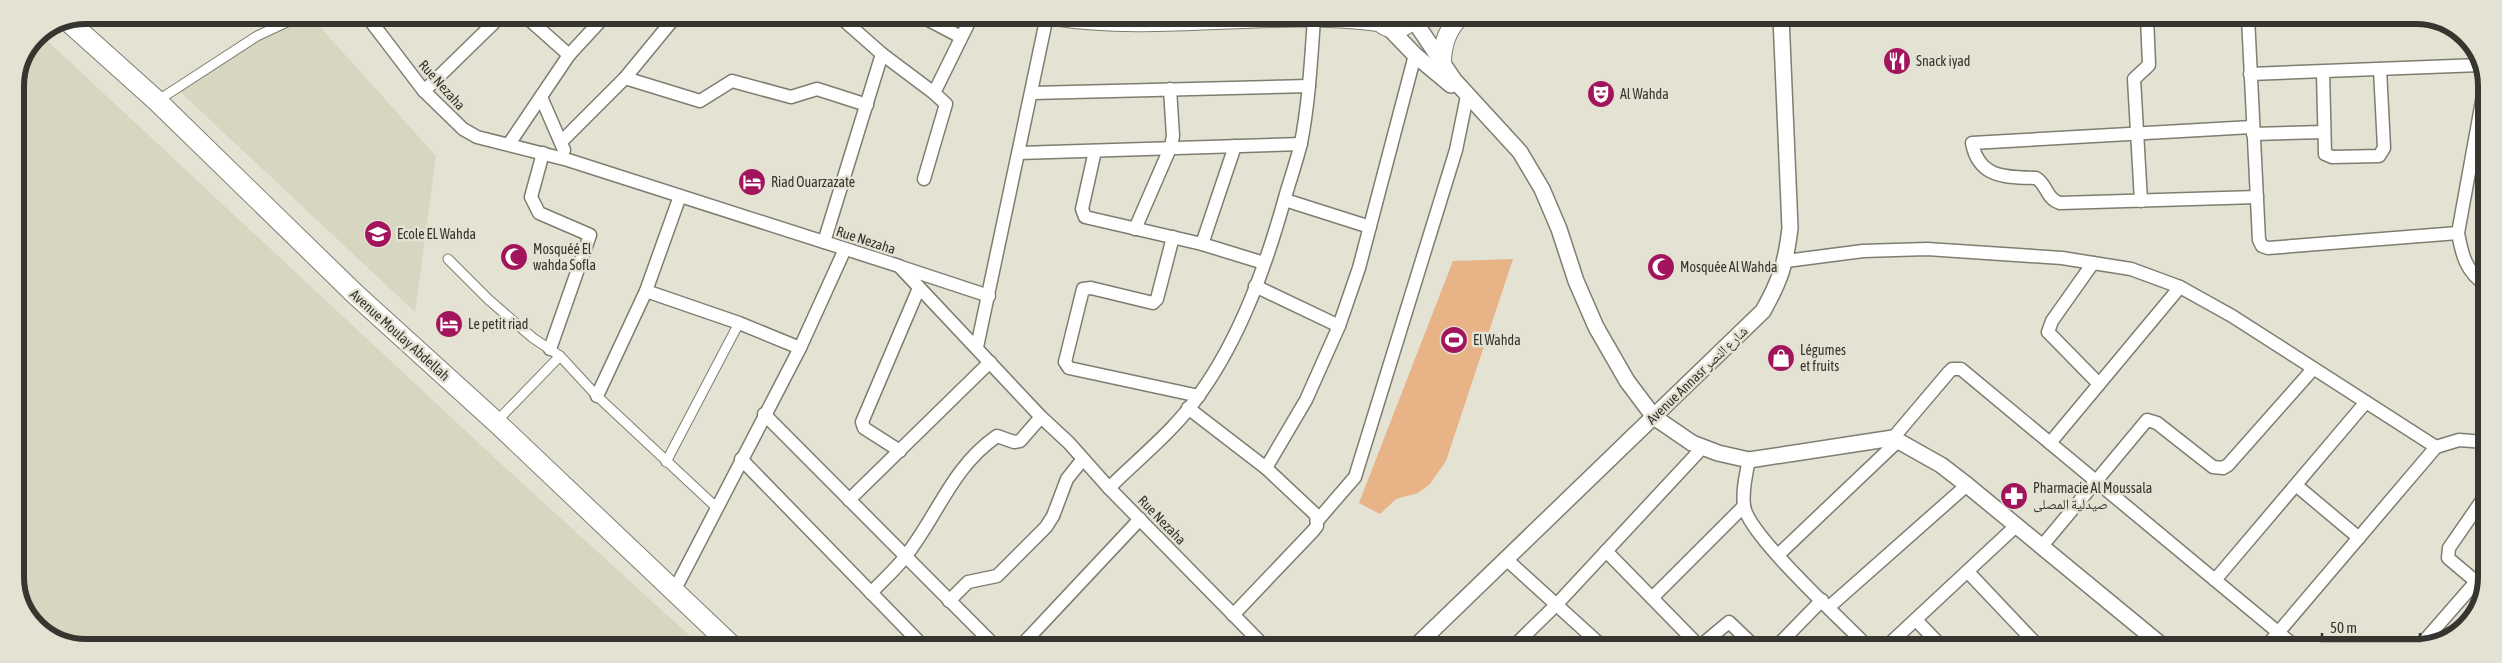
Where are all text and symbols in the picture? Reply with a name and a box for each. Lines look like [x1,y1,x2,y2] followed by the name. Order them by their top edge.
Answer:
[1882,46,1912,76] restaurant icon: Snack iyad
[1916,53,1970,69] place label: Snack iyad
[415,57,469,113] street label: Rue Nezaha
[1586,79,1616,109] theatre icon: Al Wahda
[1620,86,1669,102] place label: Al Wahda
[737,167,767,197] hotel icon: Riad Ouarzazate
[771,174,855,190] place label: Riad Ouarzazate
[363,219,393,249] school or university icon: Ecole EL Wahda
[834,223,898,257] street label: Rue Nezaha
[397,226,476,242] place label: Ecole EL Wahda
[533,241,596,273] place label: Mosquéé El wahda Sofla
[499,242,529,272] mosque icon: Mosquéé El wahda Sofla
[1646,252,1676,282] mosque icon: Mosquée Al Wahda
[1680,259,1778,275] place label: Mosquée Al Wahda
[347,286,453,384] street label: Avenue Moulay Abdellah
[434,309,464,339] hotel icon: Le petit riad
[468,316,528,332] place label: Le petit riad
[1643,323,1752,429] street label: Avenue Annasr شارع النصر
[1439,325,1469,355] sports icon: El Wahda
[1473,332,1521,348] place label: El Wahda
[1800,342,1846,374] place label: Légumes et fruits
[1766,343,1796,373] shop icon: Légumes et fruits
[2033,480,2152,513] place label: Pharmacie Al Moussala صيدلية المصلى
[1999,481,2029,511] pharmacy icon: Pharmacie Al Moussala صيدلية المصلى
[1135,492,1189,548] street label: Rue Nezaha
[2322,610,2420,642] scale bar
[2330,619,2357,636] text: 50 m

